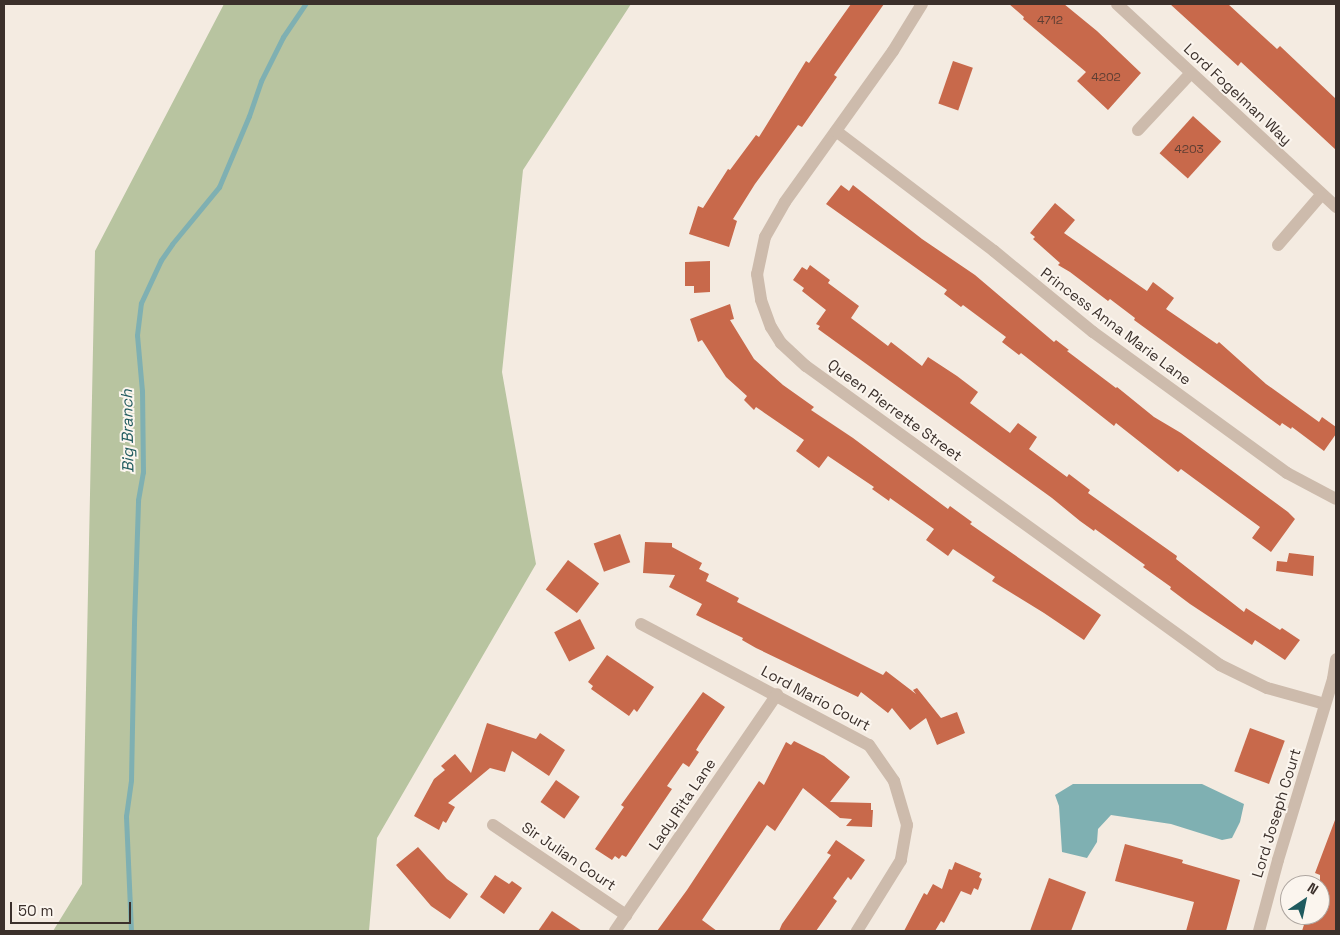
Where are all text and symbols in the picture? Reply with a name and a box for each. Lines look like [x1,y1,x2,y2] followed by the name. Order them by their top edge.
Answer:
[1037,14,1063,28] house number: 4712
[1180,39,1296,149] street label: Lord Fogelman Way
[1091,71,1121,85] house number: 4202
[1174,143,1204,157] house number: 4203
[1037,263,1195,389] street label: Princess Anna Marie Lane
[824,355,966,465] street label: Queen Pierrette Street
[118,389,138,473] water label: Big Branch
[758,662,874,734] street label: Lord Mario Court
[1248,746,1304,880] street label: Lord Joseph Court
[645,755,719,853] street label: Lady Rita Lane
[518,818,620,894] street label: Sir Julian Court
[1280,875,1330,925] north arrow
[1304,878,1322,898] text: N
[12,892,134,924] scale bar
[18,901,53,920] text: 50 m

